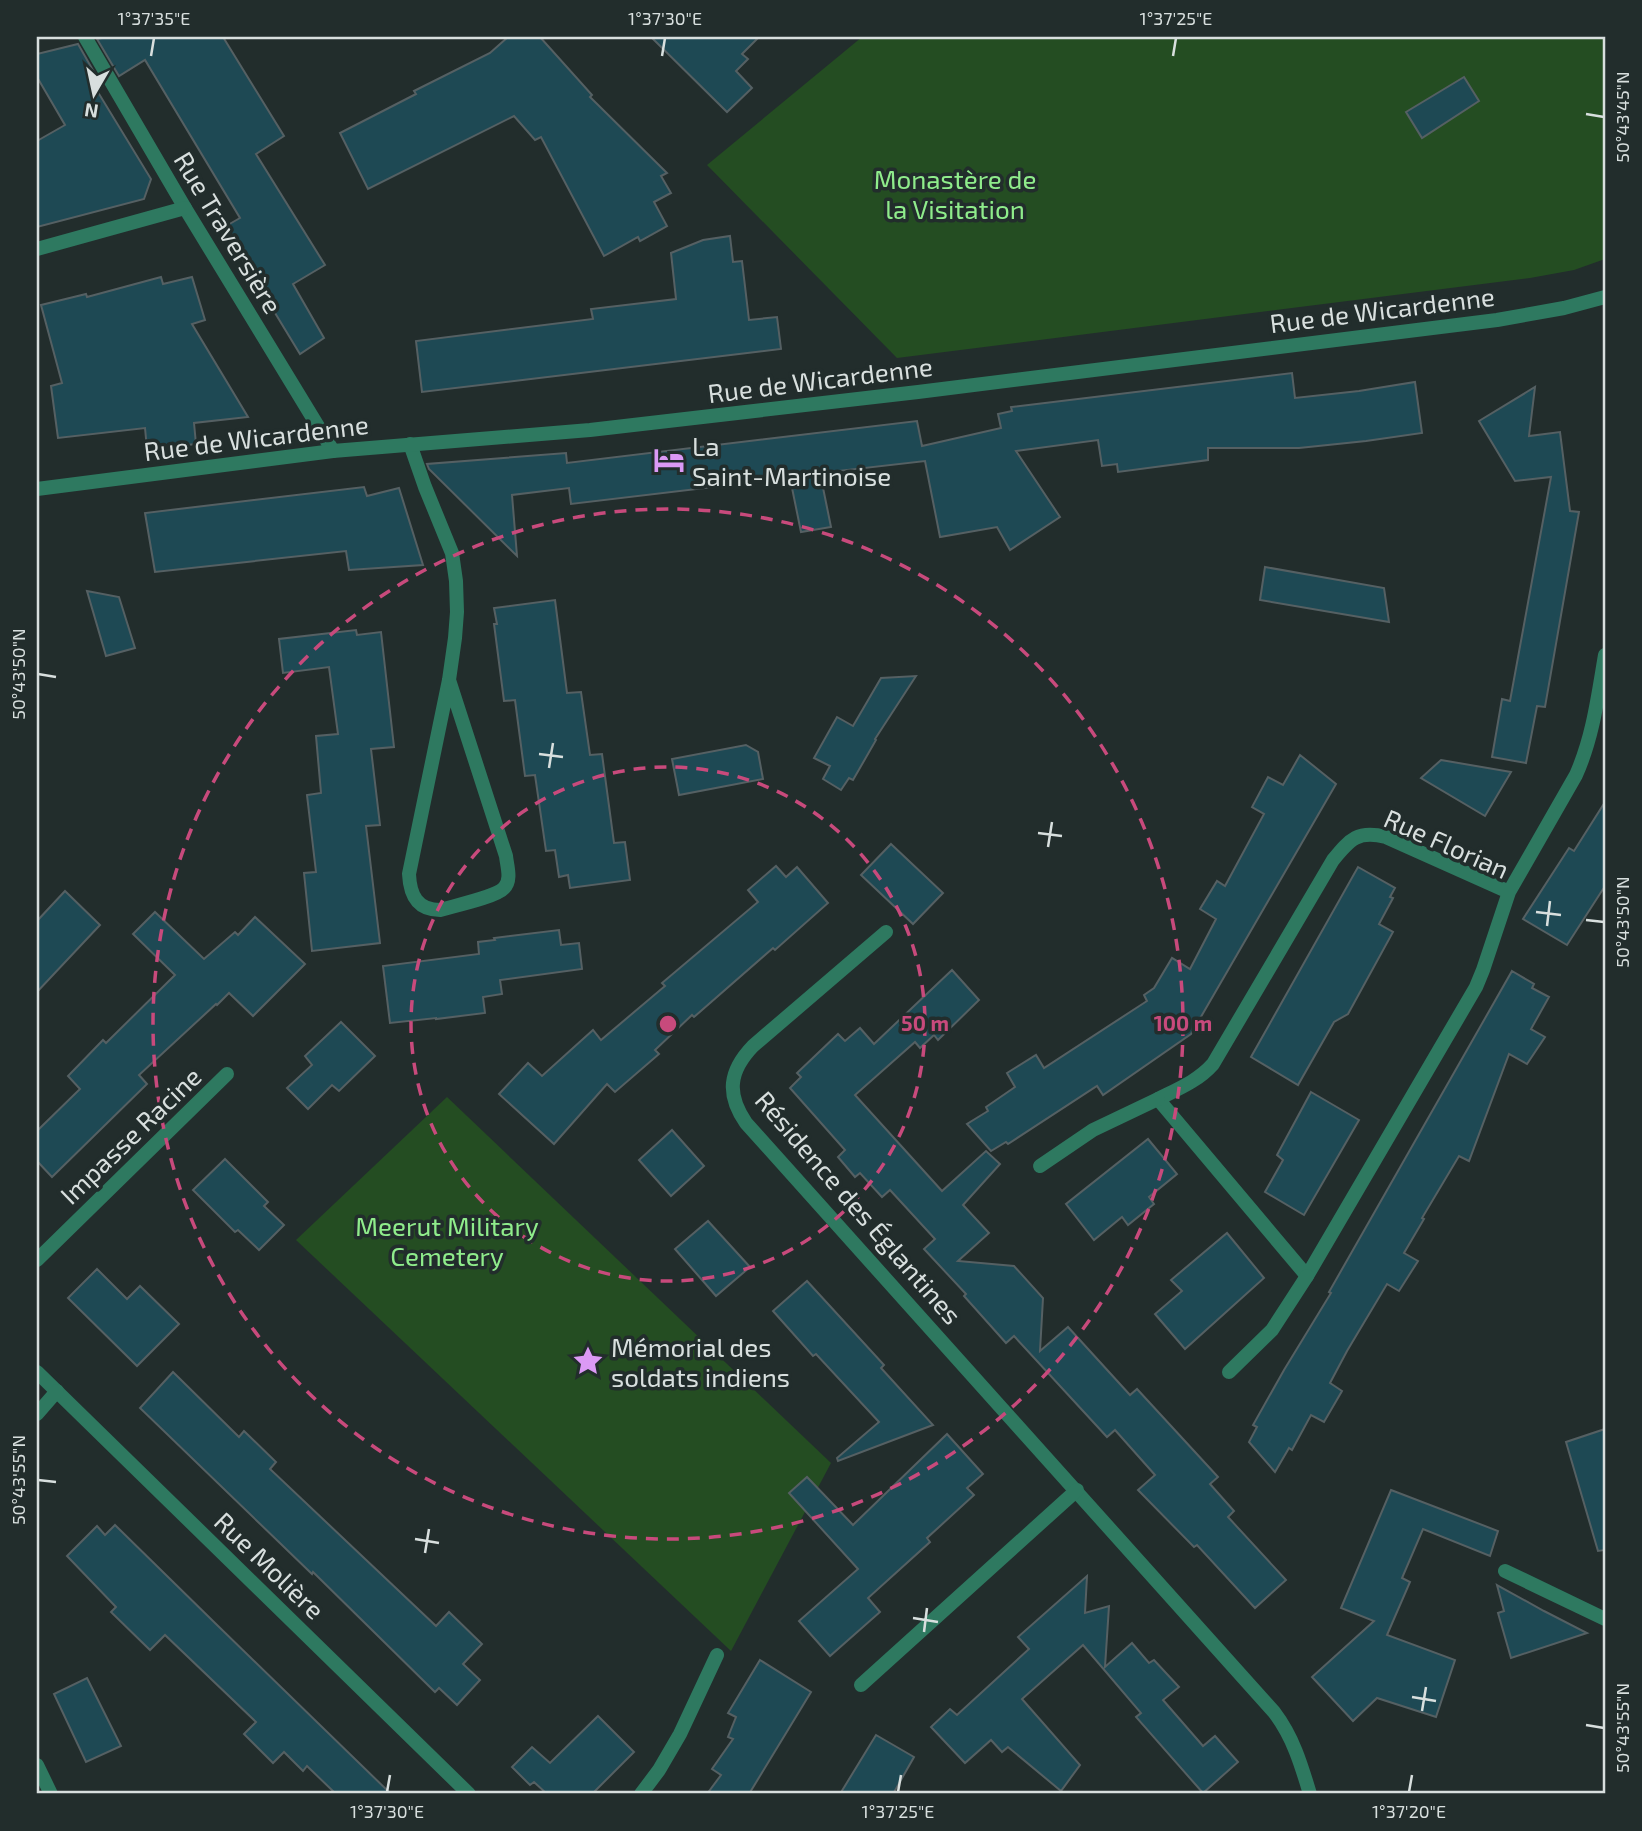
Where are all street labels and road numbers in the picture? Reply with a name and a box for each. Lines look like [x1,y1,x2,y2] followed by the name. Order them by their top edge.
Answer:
[169,146,289,318] street label: Rue Traversière
[1268,280,1496,338] street label: Rue de Wicardenne
[706,350,934,408] street label: Rue de Wicardenne
[142,408,370,466] street label: Rue de Wicardenne
[1380,802,1514,884] street label: Rue Florian
[53,1060,207,1210] street label: Impasse Racine
[749,1084,969,1330] street label: Résidence des Églantines
[209,1505,331,1625] street label: Rue Molière

